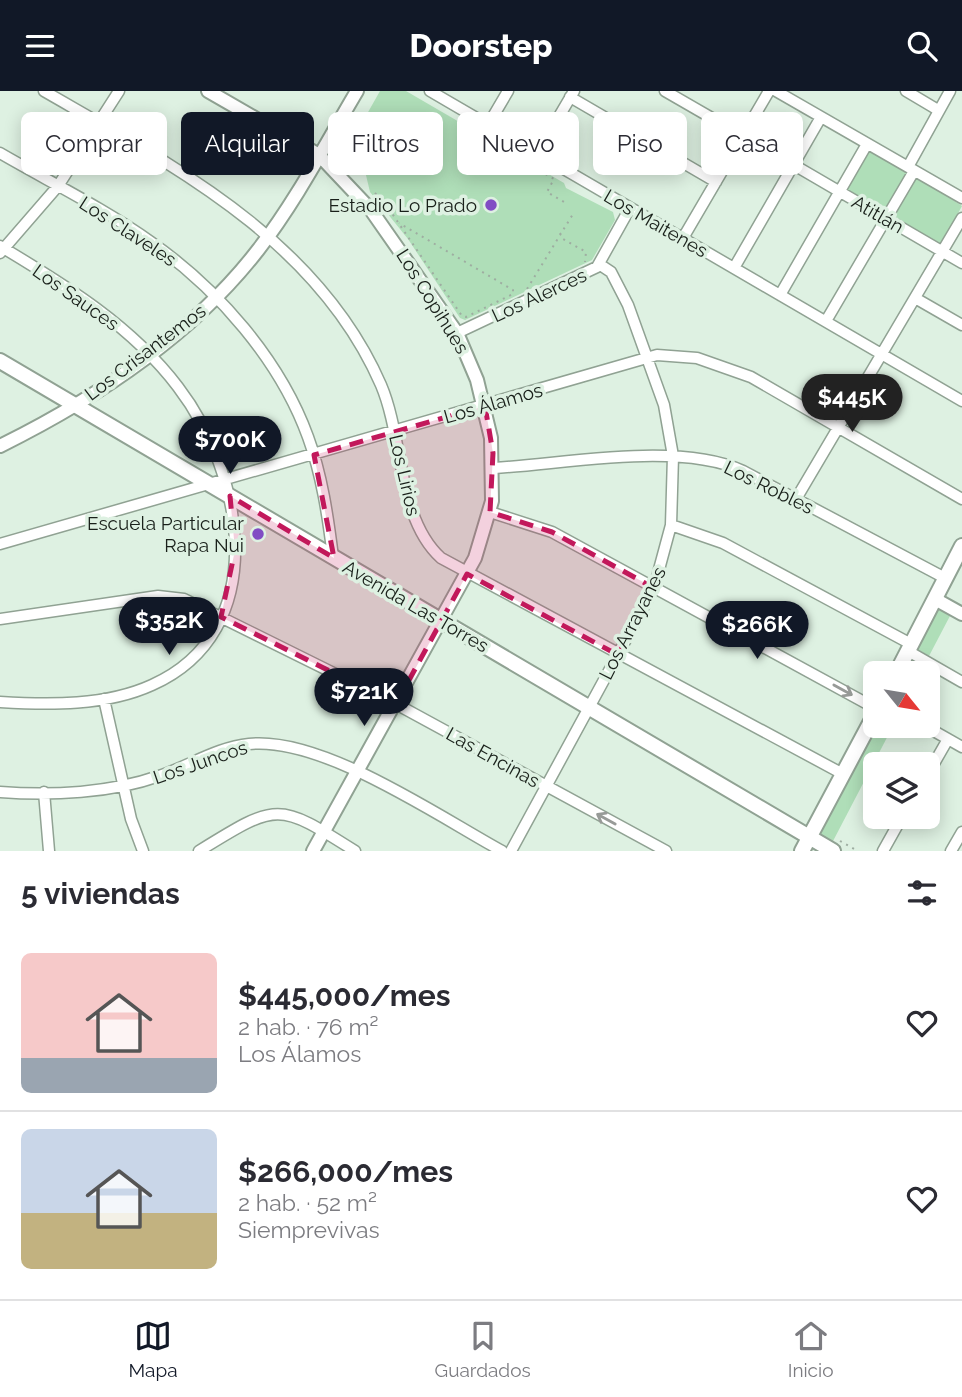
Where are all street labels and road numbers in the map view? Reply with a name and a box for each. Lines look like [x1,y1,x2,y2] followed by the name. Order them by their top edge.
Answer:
[600,184,712,262] street label: Los Maitenes
[848,190,908,238] street label: Atitlán
[76,192,180,270] street label: Los Claveles
[392,245,474,357] street label: Los Copihues
[29,259,123,335] street label: Los Sauces
[488,264,590,326] street label: Los Alerces
[80,299,210,405] street label: Los Crisantemos
[441,378,545,428] street label: Los Álamos
[385,432,425,518] street label: Los Lirios
[721,456,817,518] street label: Los Robles
[339,555,493,657] street label: Avenida Las Torres
[594,563,670,683] street label: Los Arrayanes
[443,722,543,792] street label: Las Encinas
[150,736,250,788] street label: Los Juncos

